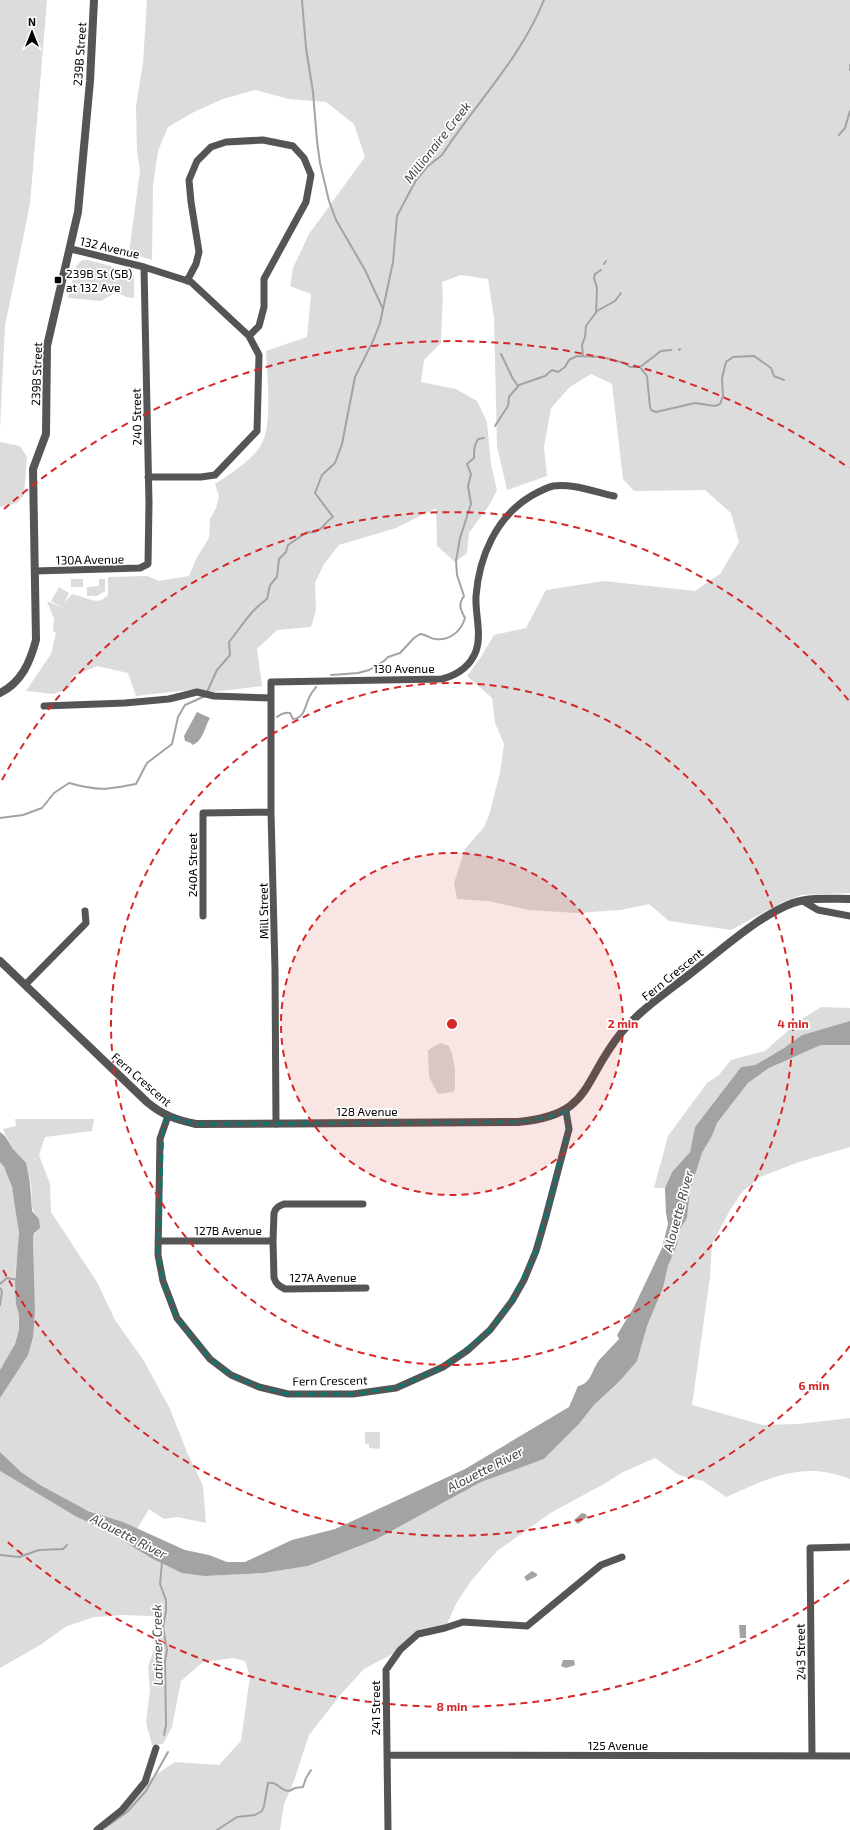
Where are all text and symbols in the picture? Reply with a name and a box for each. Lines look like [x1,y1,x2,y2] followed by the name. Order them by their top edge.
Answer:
[12,12,52,52] north arrow
[28,15,36,28] text: N
[70,21,88,86] street label: 239B Street
[400,98,474,186] water label: Millionaire Creek
[79,233,141,261] street label: 132 Avenue
[66,266,132,294] place label: 239B St (SB) at 132 Ave
[53,275,63,285] marker: 239B St (SB) at 132 Ave
[28,341,44,406] street label: 239B Street
[128,388,143,446] street label: 240 Street
[56,551,124,567] street label: 130A Avenue
[373,661,435,675] street label: 130 Avenue
[185,832,199,897] street label: 240A Street
[256,882,270,939] street label: Mill Street
[638,945,706,1003] street label: Fern Crescent
[608,1016,638,1030] text: 2 min
[777,1016,809,1030] text: 4 min
[445,1017,459,1031] centre of rings
[109,1049,175,1109] street label: Fern Crescent
[336,1104,398,1118] street label: 128 Avenue
[659,1168,697,1254] water label: Alouette River
[194,1223,262,1237] street label: 127B Avenue
[289,1270,357,1284] street label: 127A Avenue
[292,1372,368,1388] street label: Fern Crescent
[799,1378,829,1392] text: 6 min
[443,1443,527,1496] water label: Alouette River
[87,1509,171,1562] water label: Alouette River
[148,1604,166,1686] water label: Latimer Creek
[792,1623,807,1681] street label: 243 Street
[368,1680,382,1735] street label: 241 Street
[436,1699,468,1713] text: 8 min
[588,1738,648,1752] street label: 125 Avenue

